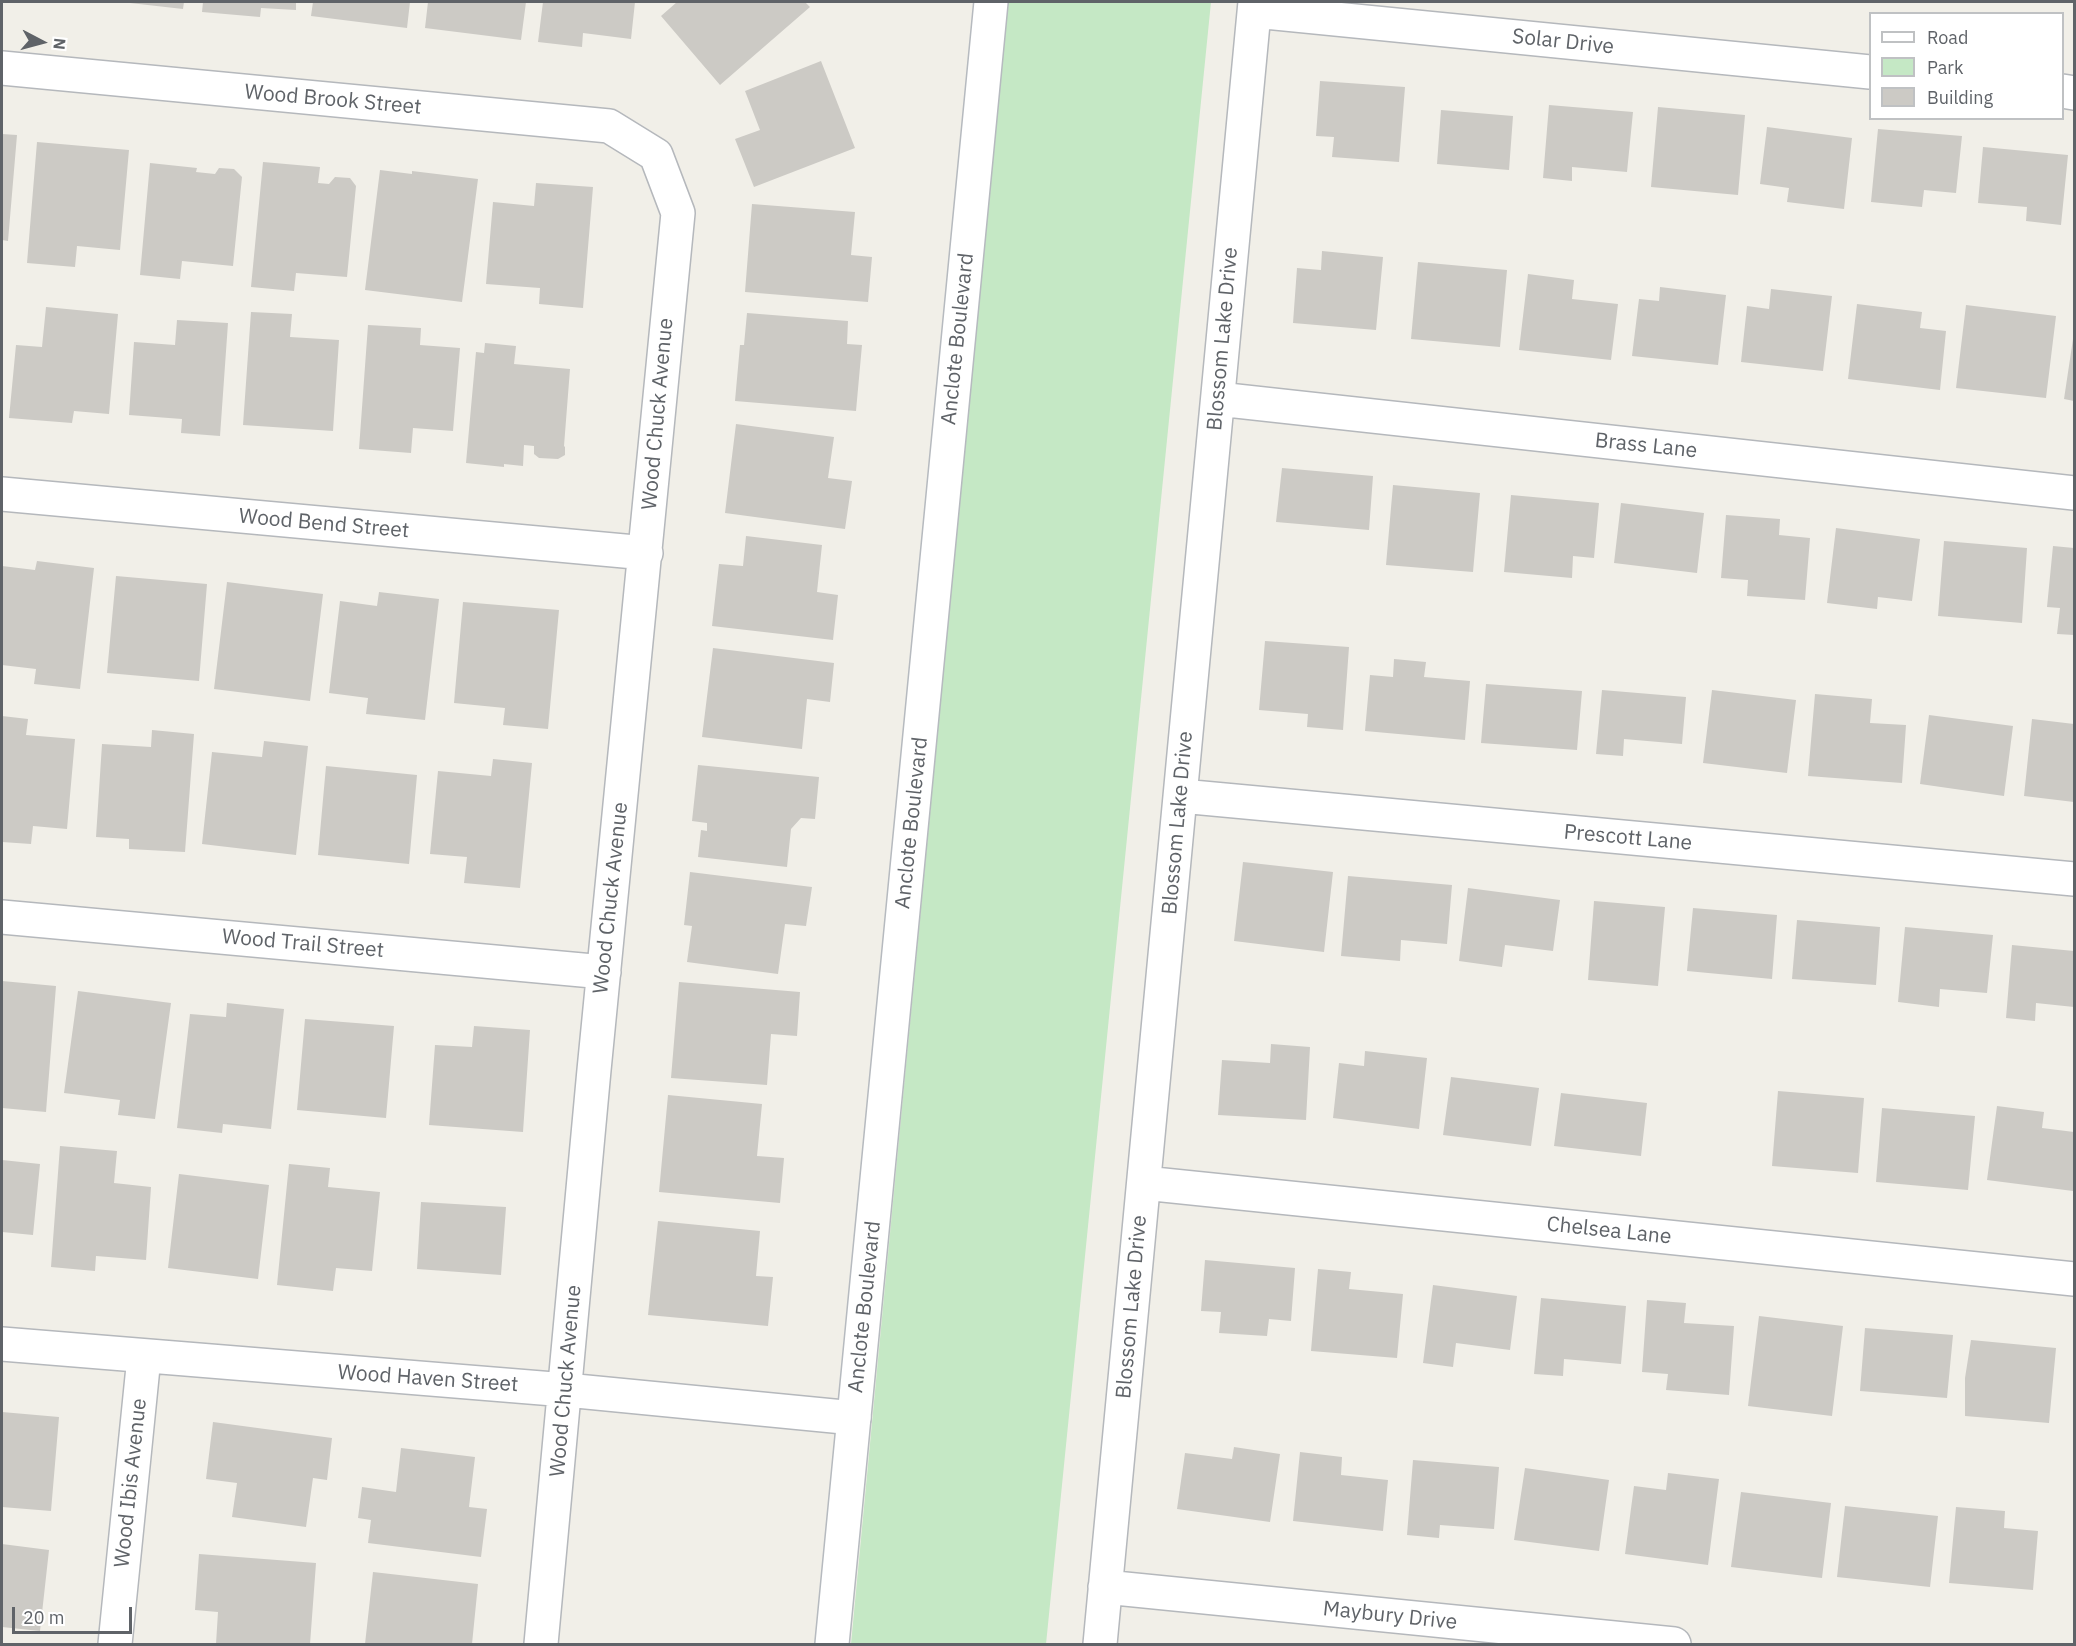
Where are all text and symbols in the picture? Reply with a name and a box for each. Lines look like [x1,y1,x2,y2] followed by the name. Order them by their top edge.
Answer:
[12,12,72,72] north arrow
[1869,12,2064,120] legend
[1511,24,1615,60] street label: Solar Drive
[1927,26,1968,49] text: Road
[49,37,70,51] text: N
[1927,56,1963,79] text: Park
[243,80,423,120] street label: Wood Brook Street
[1927,86,1993,109] text: Building
[1202,246,1244,432] street label: Blossom Lake Drive
[936,252,980,426] street label: Anclote Boulevard
[637,317,679,511] street label: Wood Chuck Avenue
[1593,428,1699,464] street label: Brass Lane
[238,504,410,544] street label: Wood Bend Street
[1157,730,1199,916] street label: Blossom Lake Drive
[890,736,934,910] street label: Anclote Boulevard
[588,801,634,995] street label: Wood Chuck Avenue
[1563,820,1693,856] street label: Prescott Lane
[221,924,385,964] street label: Wood Trail Street
[1545,1212,1673,1250] street label: Chelsea Lane
[1111,1214,1153,1400] street label: Blossom Lake Drive
[843,1220,887,1394] street label: Anclote Boulevard
[545,1284,587,1478] street label: Wood Chuck Avenue
[337,1360,519,1398] street label: Wood Haven Street
[110,1397,152,1569] street label: Wood Ibis Avenue
[15,1595,135,1633] scale bar
[1322,1596,1458,1636] street label: Maybury Drive
[23,1606,65,1629] text: 20 m

